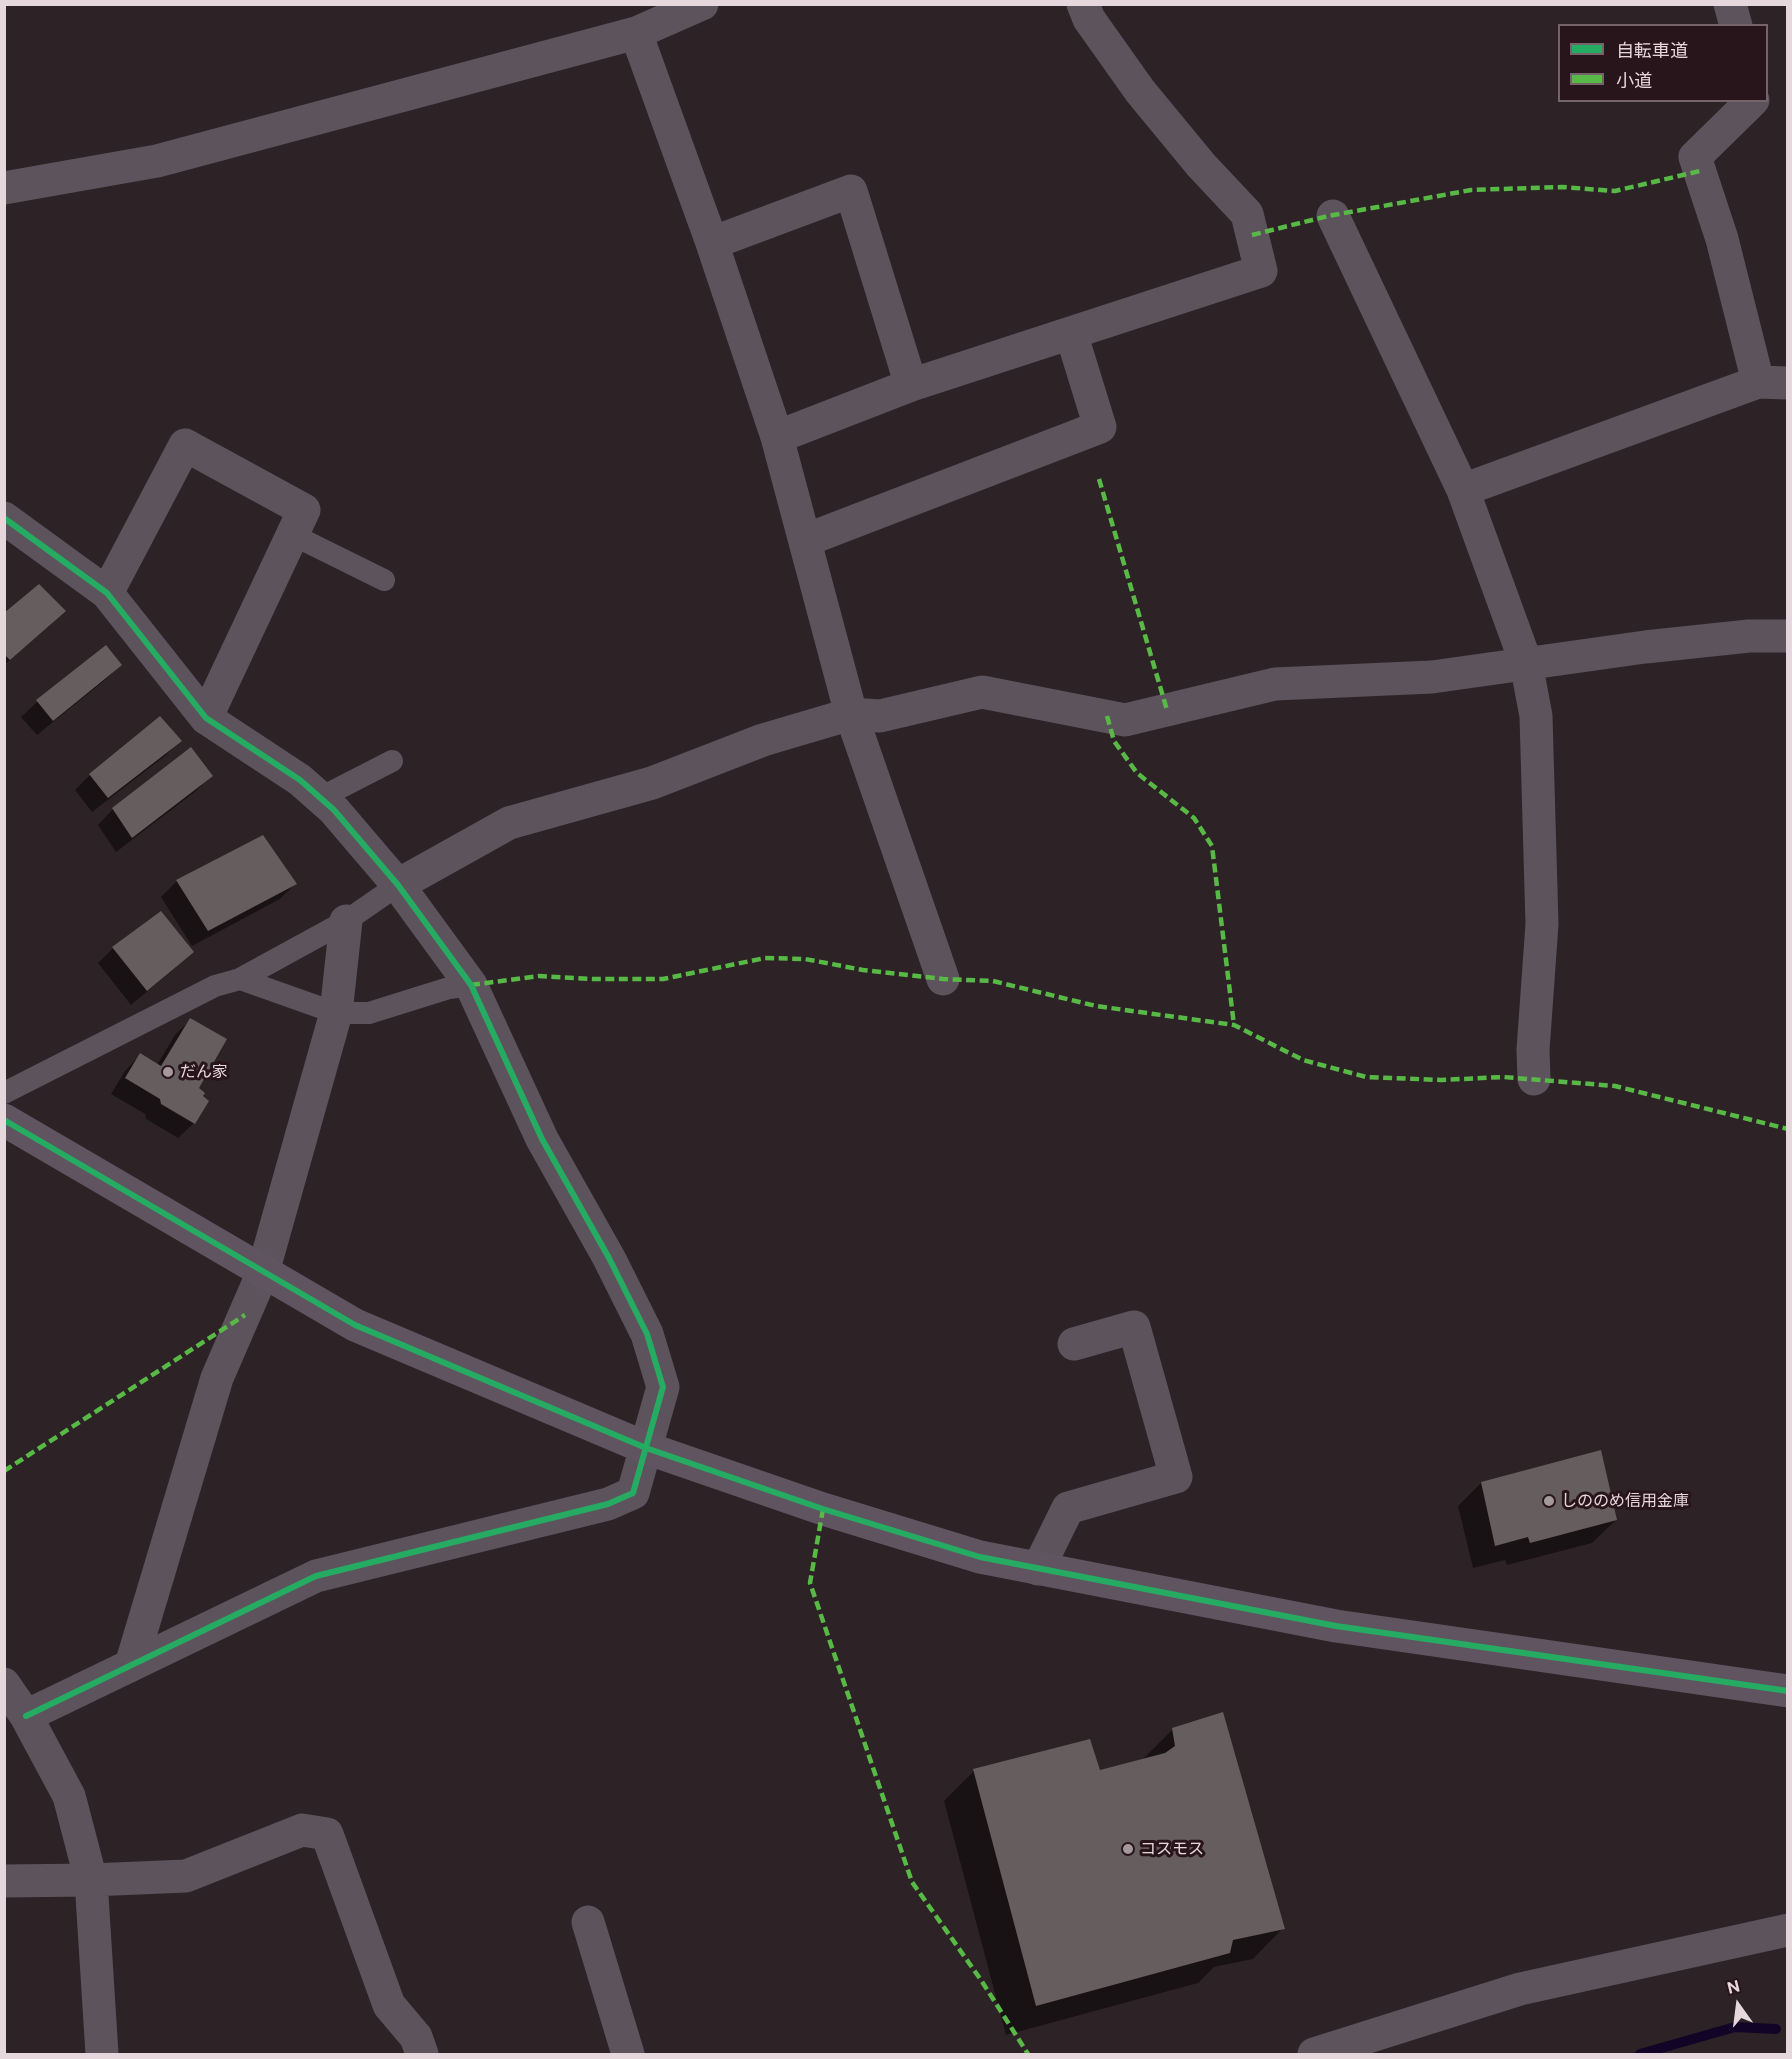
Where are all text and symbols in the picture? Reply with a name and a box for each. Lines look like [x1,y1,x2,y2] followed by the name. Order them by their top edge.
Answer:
[1558,24,1768,102] legend
[1616,40,1688,61] text: 自転車道
[1616,70,1652,91] text: 小道
[180,1062,228,1082] place label: だん家
[161,1065,175,1079] marker: だん家
[1561,1491,1689,1511] place label: しののめ信用金庫
[1542,1494,1556,1508] marker: しののめ信用金庫
[1140,1839,1204,1859] place label: コスモス
[1121,1842,1135,1856] marker: コスモス
[1708,1975,1768,2035] north arrow
[1725,1976,1742,1998] text: N

